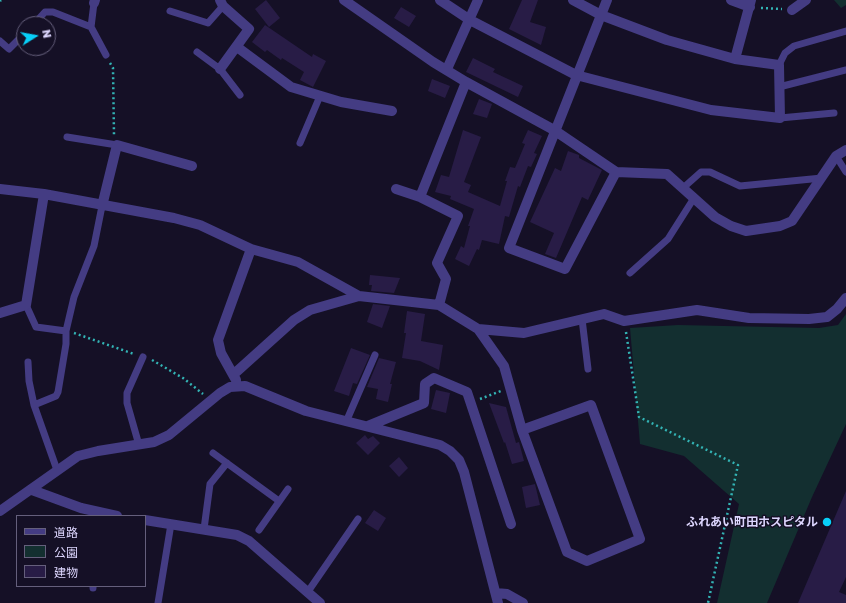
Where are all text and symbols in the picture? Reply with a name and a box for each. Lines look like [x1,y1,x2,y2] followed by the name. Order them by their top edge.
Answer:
[16,16,56,56] north arrow
[40,28,54,39] text: N
[16,515,146,587] legend
[686,515,818,529] place label: ふれあい町田ホスピタル
[821,516,833,528] marker: ふれあい町田ホスピタル
[54,525,78,540] text: 道路
[54,545,78,560] text: 公園
[54,565,78,580] text: 建物

